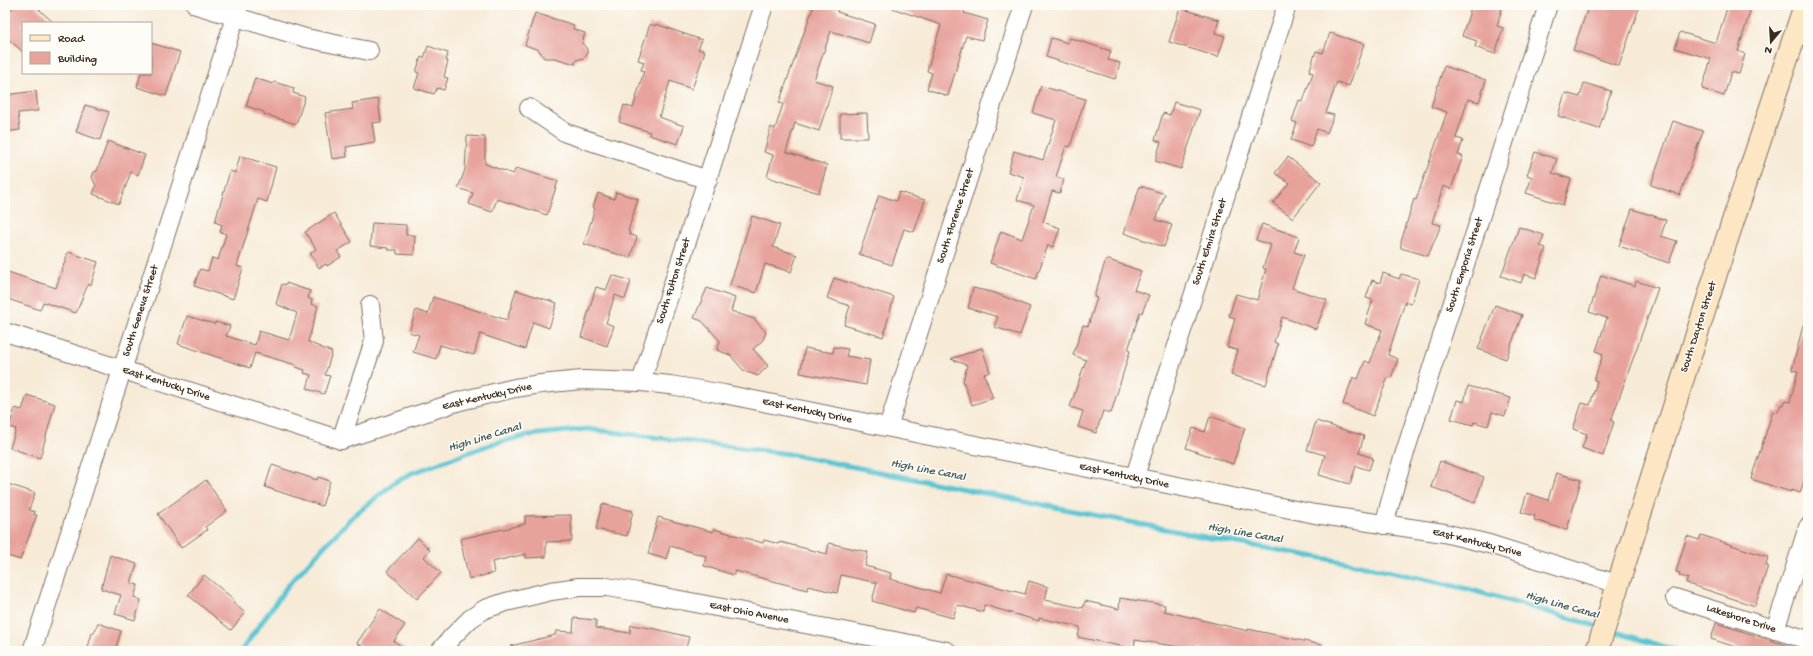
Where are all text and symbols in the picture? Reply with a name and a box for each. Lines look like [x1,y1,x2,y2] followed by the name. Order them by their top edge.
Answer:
[22,22,152,74] legend
[1751,22,1791,62] north arrow
[58,33,85,47] text: Road
[1763,43,1774,56] text: N
[57,53,97,67] text: Building
[935,166,977,265] street label: South Florence Street
[1190,196,1230,287] street label: South Elmira Street
[1444,215,1486,314] street label: South Emporia Street
[654,235,694,325] street label: South Fulton Street
[121,262,162,358] street label: South Geneva Street
[1679,279,1720,374] street label: South Dayton Street
[121,364,212,404] street label: East Kentucky Drive
[441,381,533,413] street label: East Kentucky Drive
[761,396,853,426] street label: East Kentucky Drive
[447,420,524,456] water label: High Line Canal
[890,457,968,485] water label: High Line Canal
[1078,461,1170,491] street label: East Kentucky Drive
[1207,521,1285,548] water label: High Line Canal
[1431,526,1523,560] street label: East Kentucky Drive
[1524,589,1602,624] water label: High Line Canal
[708,599,790,627] street label: East Ohio Avenue
[1705,602,1778,636] street label: Lakeshore Drive

